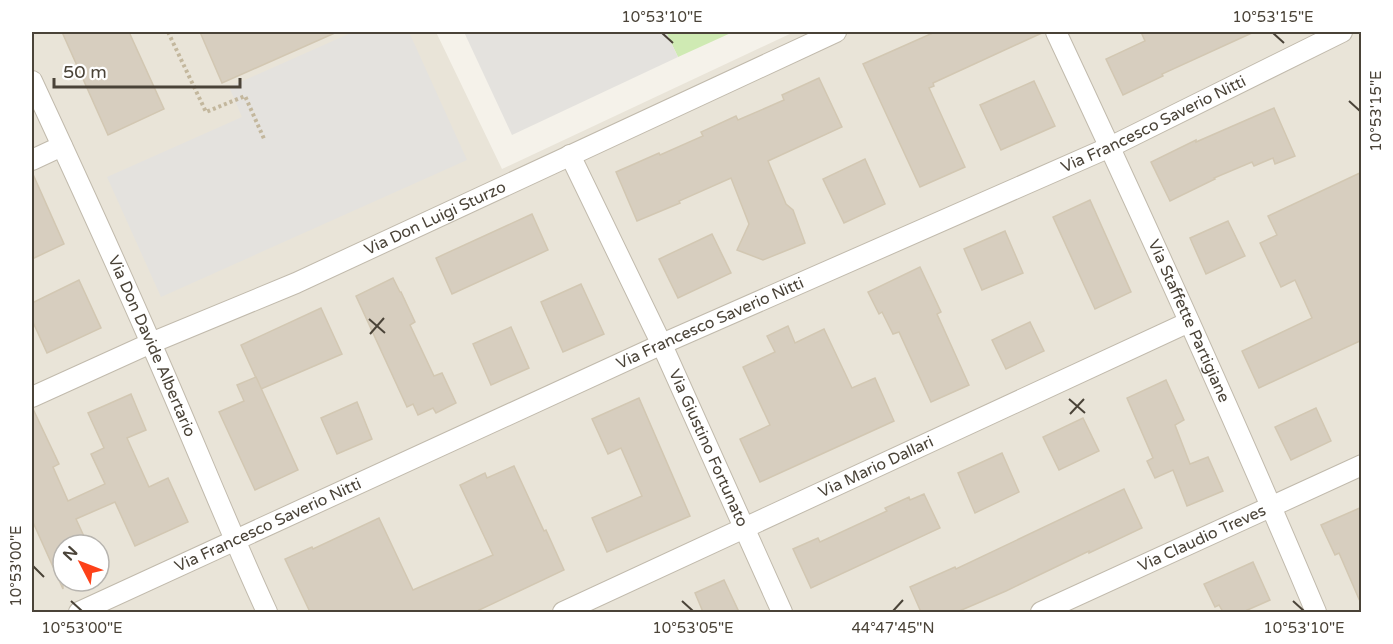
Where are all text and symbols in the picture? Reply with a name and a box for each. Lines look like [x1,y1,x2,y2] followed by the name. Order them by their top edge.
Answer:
[621,8,703,26] text: 10°53'10"E
[1232,8,1314,26] text: 10°53'15"E
[54,51,240,89] scale bar
[63,61,107,83] text: 50 m
[1367,70,1385,152] text: 10°53'15"E
[1058,71,1249,177] street label: Via Francesco Saverio Nitti
[361,177,509,260] street label: Via Don Luigi Sturzo
[1143,236,1234,405] street label: Via Staffette Partigiane
[103,252,200,440] street label: Via Don Davide Albertario
[613,273,807,374] street label: Via Francesco Saverio Nitti
[664,366,752,530] street label: Via Giustino Fortunato
[815,432,937,502] street label: Via Mario Dallari
[172,474,364,577] street label: Via Francesco Saverio Nitti
[1135,500,1269,576] street label: Via Claudio Treves
[7,525,25,607] text: 10°53'00"E
[51,533,111,593] north arrow
[59,542,82,565] text: N
[41,619,123,637] text: 10°53'00"E
[652,619,734,637] text: 10°53'05"E
[851,619,935,637] text: 44°47'45"N
[1263,619,1345,637] text: 10°53'10"E

